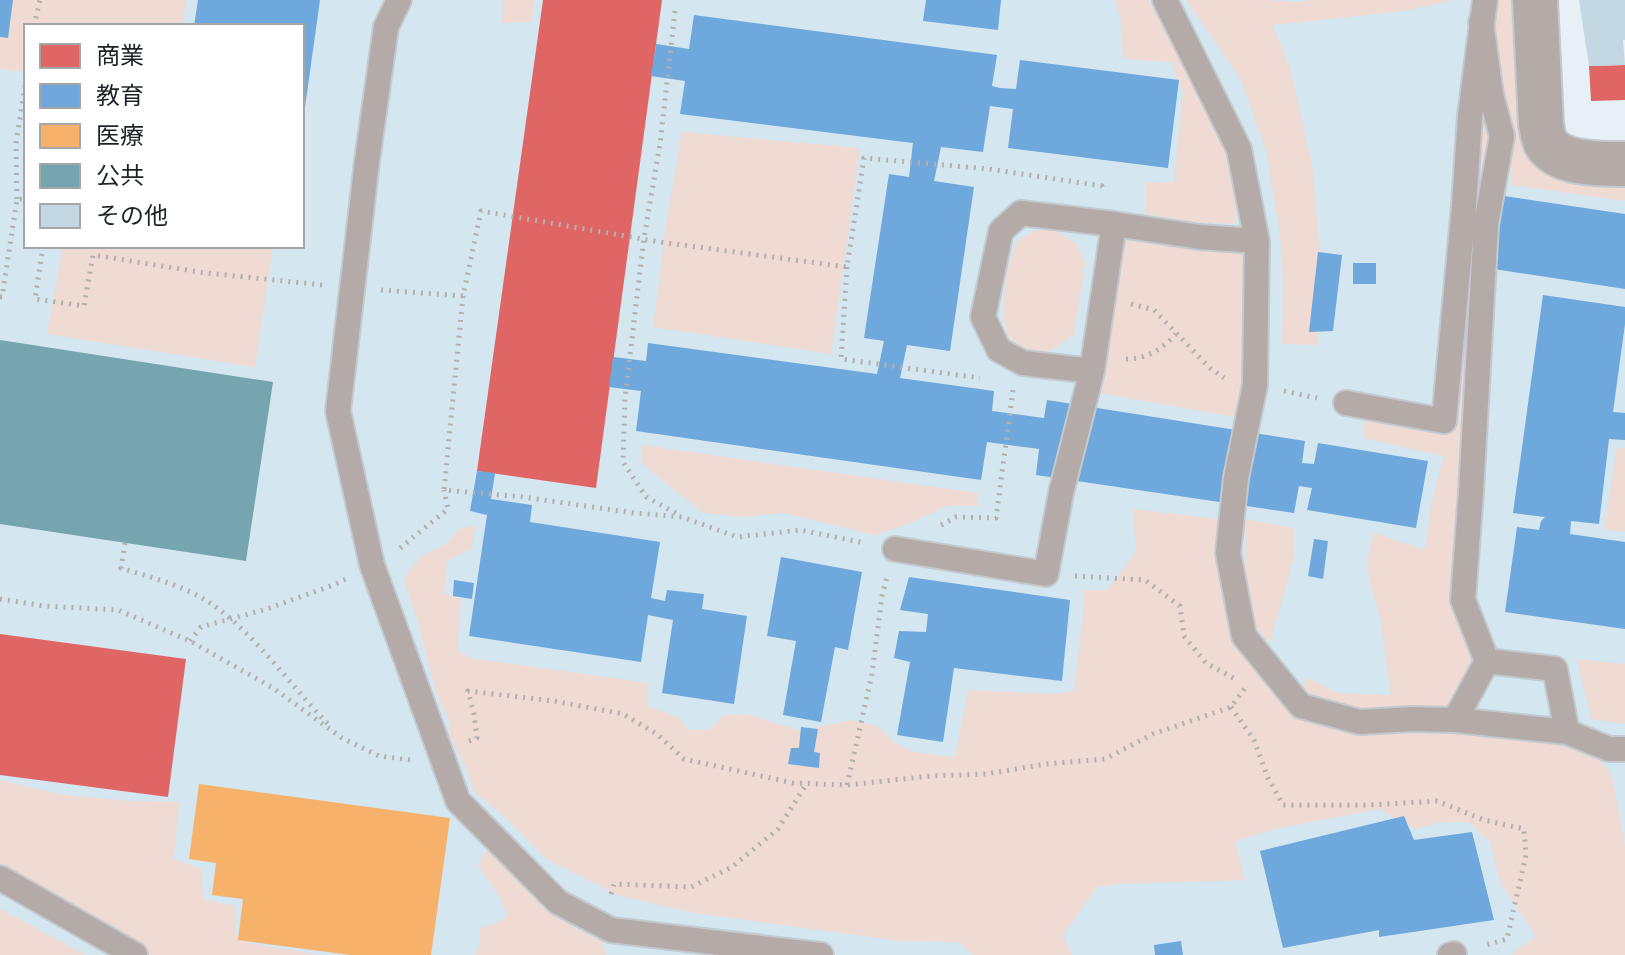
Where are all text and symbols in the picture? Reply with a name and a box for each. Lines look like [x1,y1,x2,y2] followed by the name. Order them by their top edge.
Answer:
[24,24,304,248] legend
[96,39,144,72] text: 商業
[96,79,144,112] text: 教育
[96,119,144,152] text: 医療
[96,159,144,192] text: 公共
[96,199,168,232] text: その他

